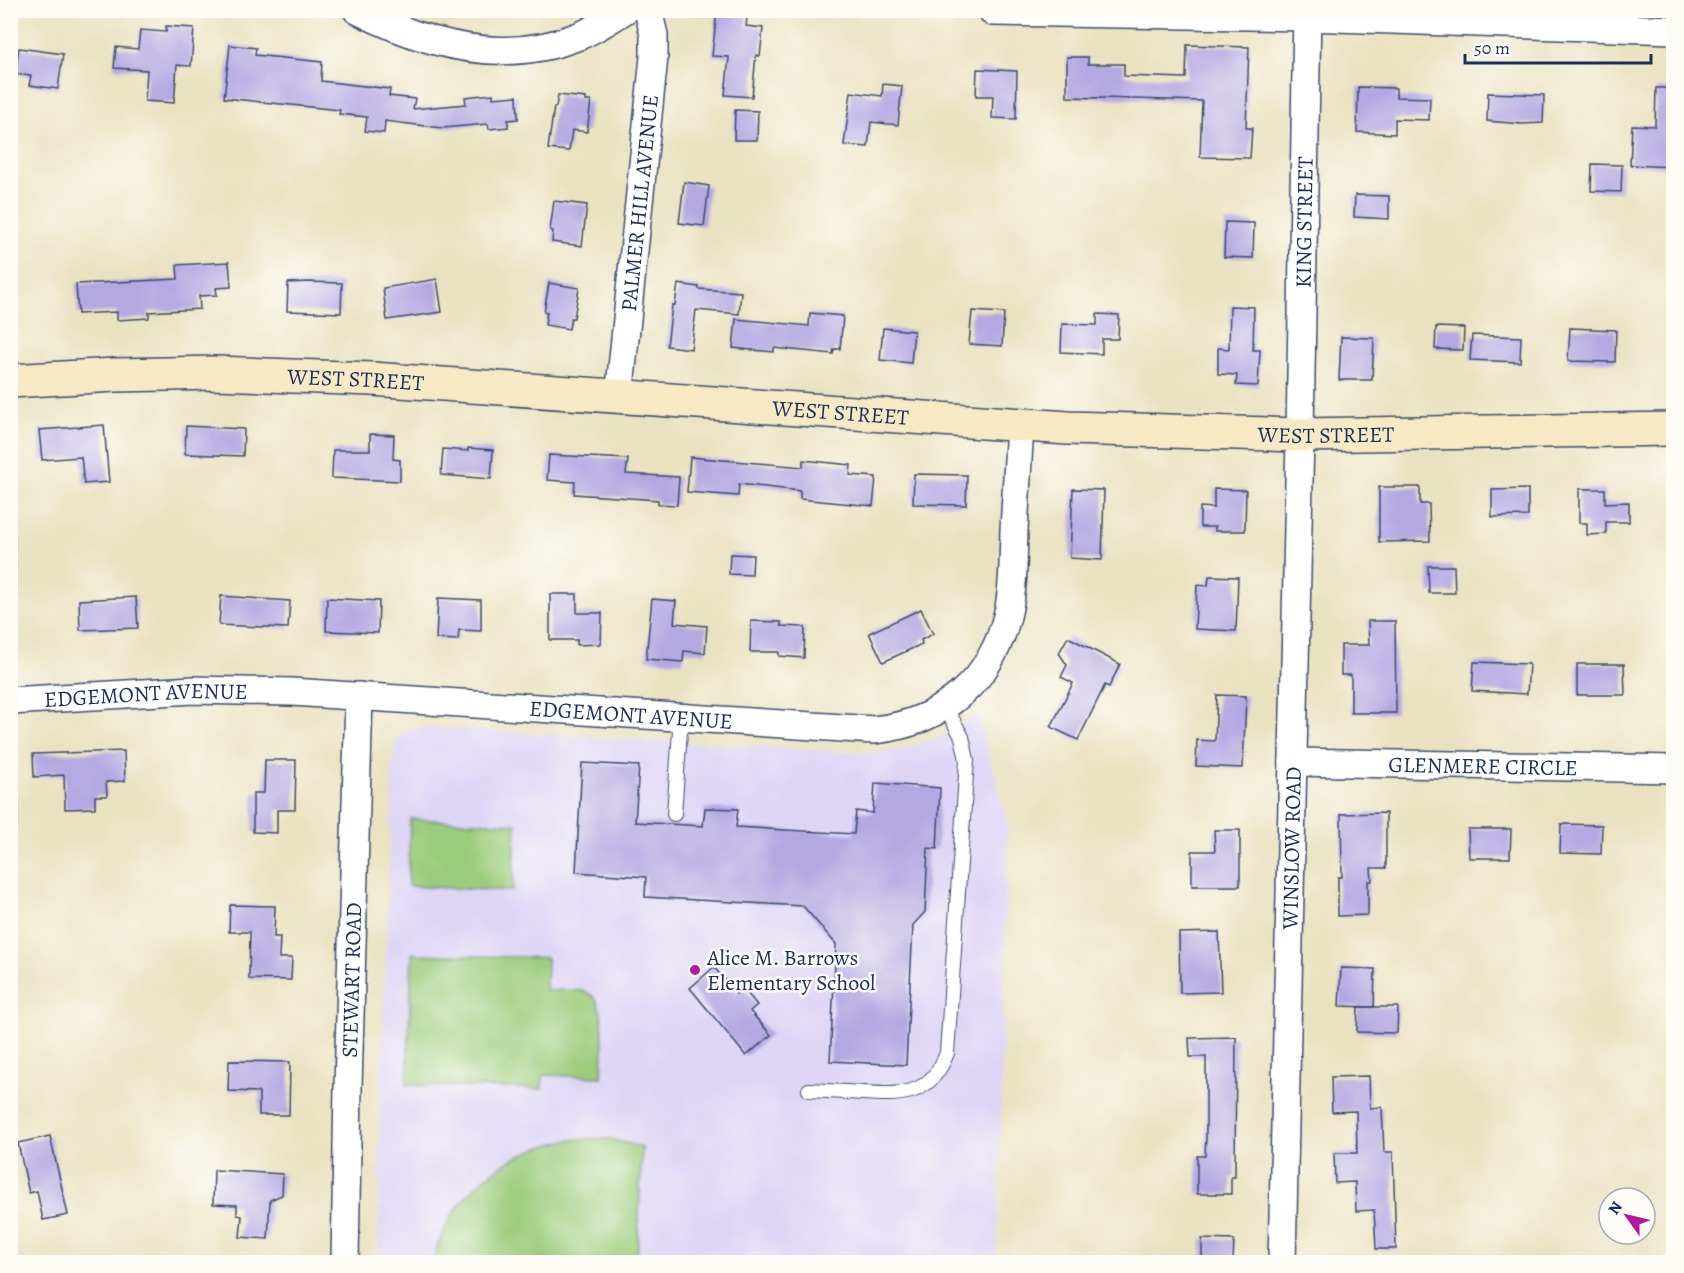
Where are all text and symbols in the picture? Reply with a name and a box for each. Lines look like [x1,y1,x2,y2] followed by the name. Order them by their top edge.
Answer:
[1465,27,1651,65] scale bar
[1474,36,1510,60] text: 50 m
[614,93,666,313] street label: PALMER HILL AVENUE
[1288,156,1321,288] street label: KING STREET
[286,362,425,399] street label: WEST STREET
[770,393,910,433] street label: WEST STREET
[1256,419,1394,451] street label: WEST STREET
[43,676,248,715] street label: EDGEMONT AVENUE
[528,694,734,737] street label: EDGEMONT AVENUE
[1388,750,1578,783] street label: GLENMERE CIRCLE
[1275,766,1309,931] street label: WINSLOW ROAD
[335,902,369,1058] street label: STEWART ROAD
[706,943,875,998] place label: Alice M. Barrows Elementary School
[688,963,702,977] marker: Alice M. Barrows Elementary School
[1597,1186,1657,1246] north arrow
[1603,1197,1628,1219] text: N

